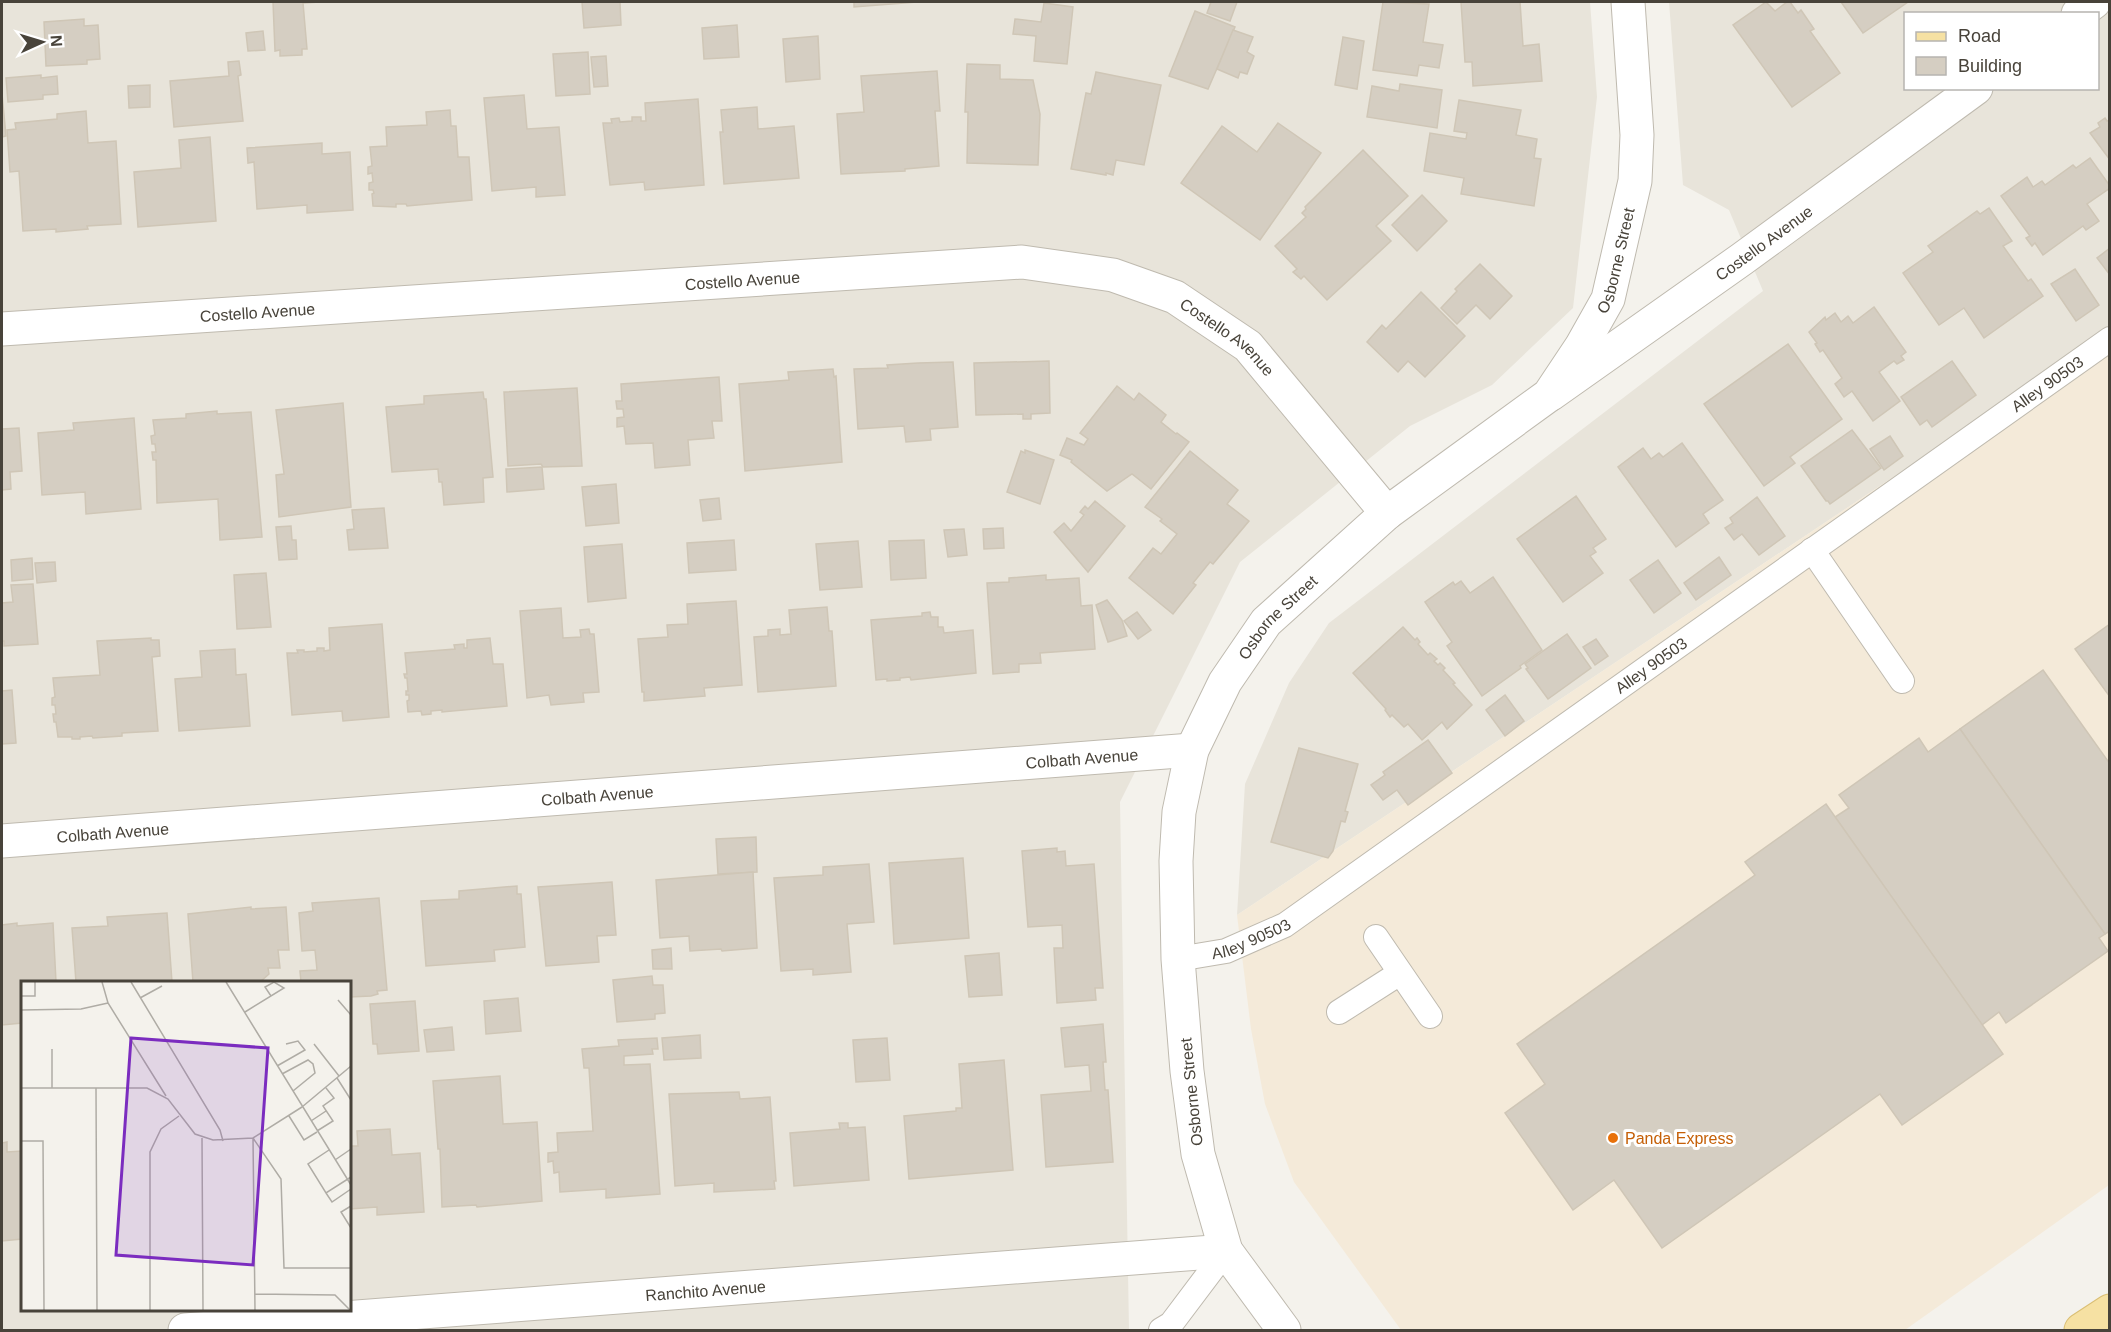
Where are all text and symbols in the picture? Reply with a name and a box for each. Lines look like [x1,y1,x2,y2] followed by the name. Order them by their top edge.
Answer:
[12,12,72,72] north arrow
[1904,12,2099,90] legend
[1958,26,2001,46] text: Road
[48,35,65,47] text: N
[1958,56,2022,76] text: Building
[1712,202,1816,284] street label: Costello Avenue
[1594,206,1638,317] street label: Osborne Street
[684,269,801,293] street label: Costello Avenue
[1177,295,1277,379] street label: Costello Avenue
[199,300,316,325] street label: Costello Avenue
[2008,353,2087,415] street label: Alley 90503
[1235,572,1321,663] street label: Osborne Street
[1612,634,1690,697] street label: Alley 90503
[1025,746,1139,772] street label: Colbath Avenue
[540,783,654,809] street label: Colbath Avenue
[56,820,170,846] street label: Colbath Avenue
[1210,916,1294,962] street label: Alley 90503
[21,981,351,1311] inset map
[1177,1037,1206,1147] street label: Osborne Street
[1625,1130,1734,1147] place label: Panda Express
[1606,1131,1620,1145] marker: Panda Express
[645,1278,766,1304] street label: Ranchito Avenue

